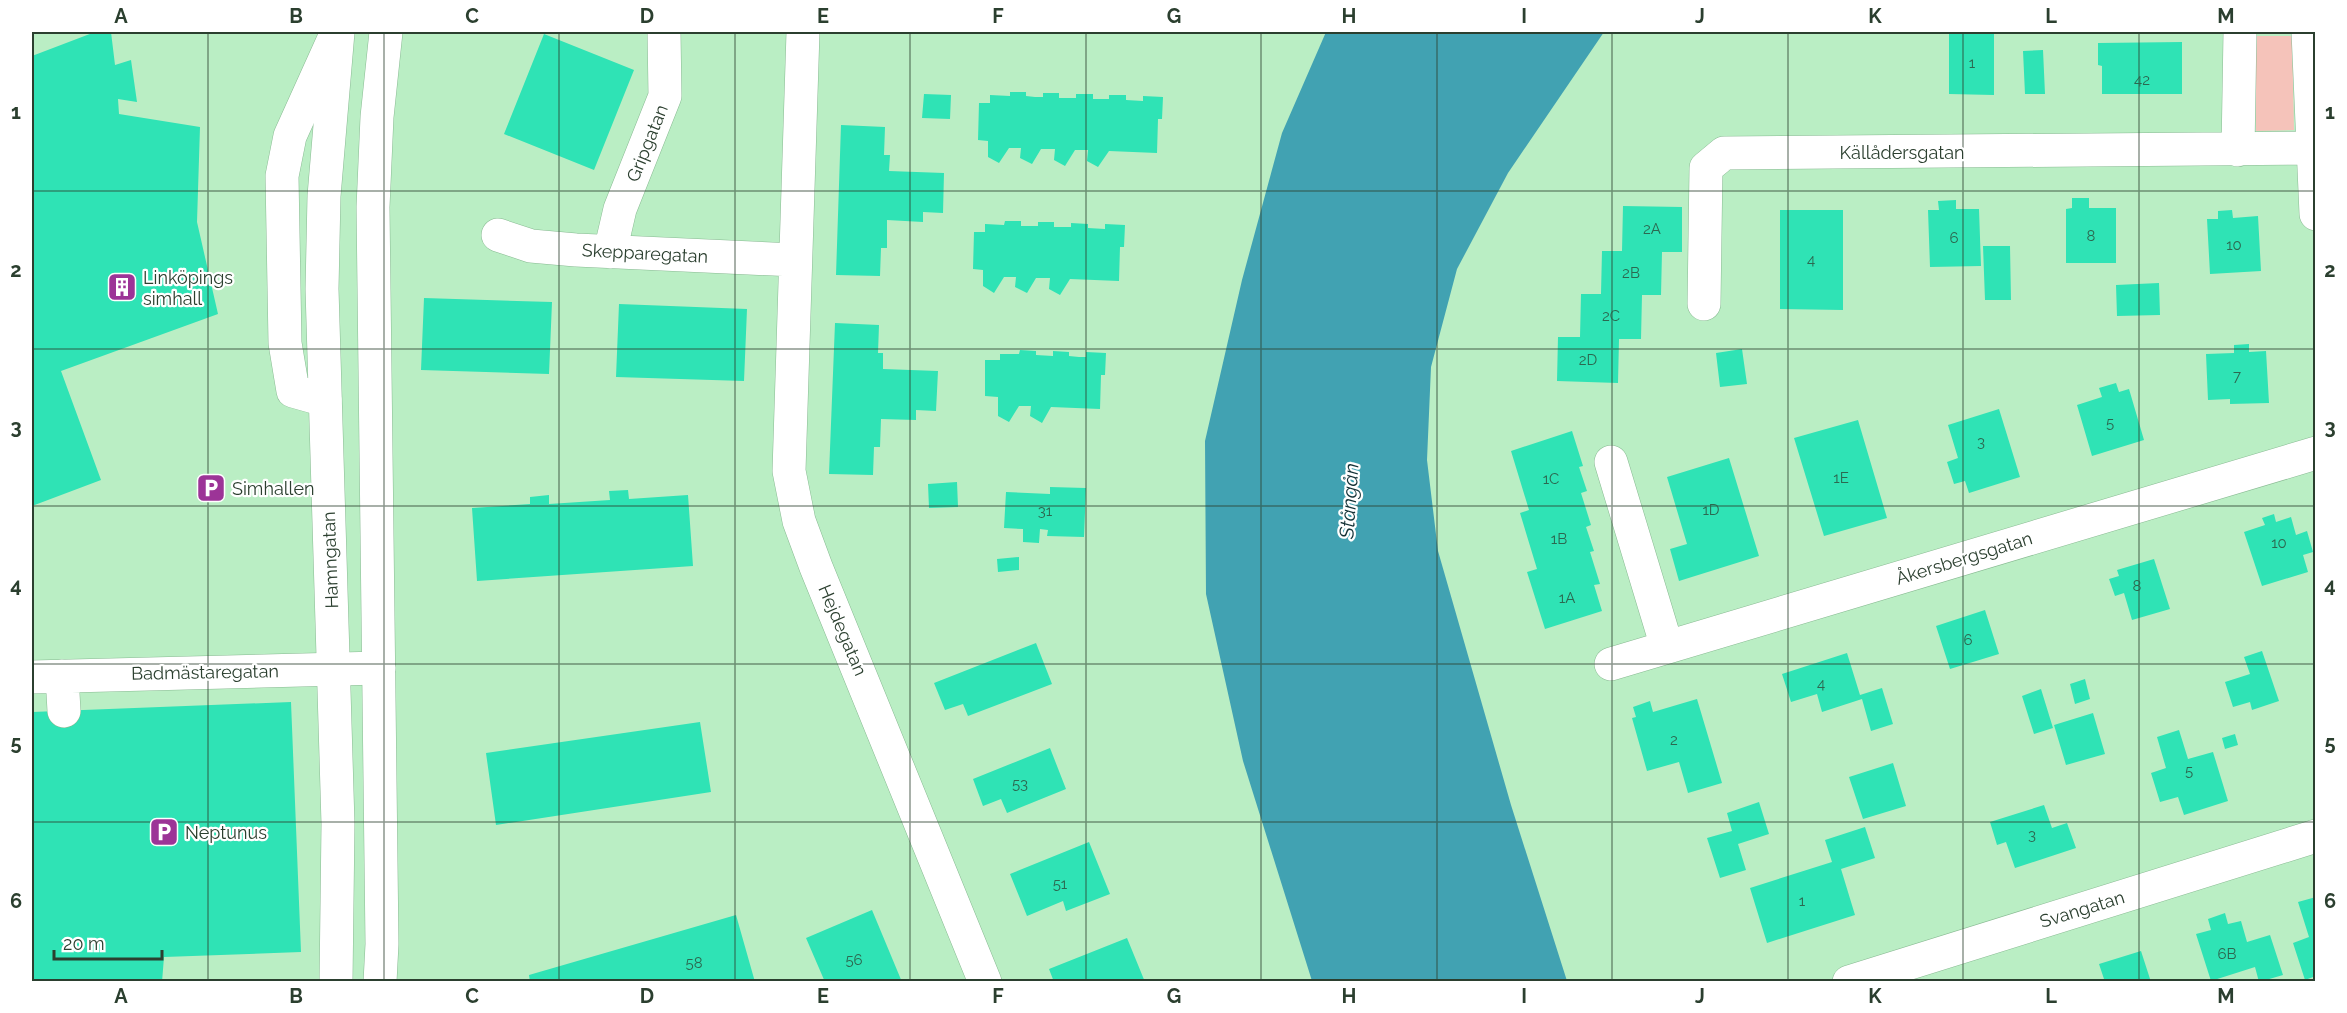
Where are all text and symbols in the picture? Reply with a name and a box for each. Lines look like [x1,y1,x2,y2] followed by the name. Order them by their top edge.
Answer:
[114,4,128,28] text: A
[289,4,303,28] text: B
[465,4,479,28] text: C
[640,4,654,28] text: D
[817,4,829,28] text: E
[992,4,1004,28] text: F
[1167,4,1181,28] text: G
[1342,4,1356,28] text: H
[1521,4,1527,28] text: I
[1695,4,1705,28] text: J
[1868,4,1882,28] text: K
[2045,4,2057,28] text: L
[2217,4,2235,28] text: M
[1969,54,1976,72] house number: 1
[2134,71,2150,89] house number: 42
[11,100,21,124] text: 1
[2325,100,2335,124] text: 1
[622,101,672,185] street label: Gripgatan
[1840,142,1964,163] street label: Källådersgatan
[1643,220,1661,238] house number: 2A
[2087,227,2096,245] house number: 8
[1949,229,1959,247] house number: 6
[2226,236,2242,254] house number: 10
[581,239,709,267] street label: Skepparegatan
[1807,251,1815,269] house number: 4
[10,258,22,282] text: 2
[2324,258,2336,282] text: 2
[1622,264,1640,282] house number: 2B
[143,267,233,309] place label: Linköpings simhall
[106,271,138,303] building icon: Linköpings simhall
[1602,307,1620,325] house number: 2C
[1579,351,1598,369] house number: 2D
[2233,367,2241,385] house number: 7
[2106,414,2114,432] house number: 5
[10,415,22,439] text: 3
[2324,415,2336,439] text: 3
[1977,433,1985,451] house number: 3
[1334,462,1364,541] water label: Stångån
[1833,469,1849,487] house number: 1E
[1543,470,1559,488] house number: 1C
[195,472,227,504] parking icon: Simhallen
[232,478,315,499] place label: Simhallen
[1702,501,1720,519] house number: 1D
[1038,502,1053,520] house number: 31
[318,511,342,609] street label: Hamngatan
[1893,526,2035,589] street label: Åkersbergsgatan
[1551,530,1567,548] house number: 1B
[2271,534,2287,552] house number: 10
[10,573,22,597] text: 4
[2324,573,2336,597] text: 4
[2133,577,2142,595] house number: 8
[814,581,872,679] street label: Hejdegatan
[1559,589,1575,607] house number: 1A
[1963,631,1973,649] house number: 6
[131,660,279,684] street label: Badmästaregatan
[1817,675,1825,693] house number: 4
[10,731,22,755] text: 5
[1670,731,1678,749] house number: 2
[2324,731,2336,755] text: 5
[2185,762,2193,780] house number: 5
[1012,775,1028,793] house number: 53
[148,816,180,848] parking icon: Neptunus
[185,822,267,843] place label: Neptunus
[2028,826,2036,844] house number: 3
[1053,875,1068,893] house number: 51
[2037,886,2127,932] street label: Svangatan
[10,889,22,913] text: 6
[2324,889,2336,913] text: 6
[1799,892,1806,910] house number: 1
[54,923,162,961] scale bar
[63,933,105,954] text: 20 m
[2217,945,2237,963] house number: 6B
[845,951,863,969] house number: 56
[685,954,703,972] house number: 58
[114,984,128,1008] text: A
[289,984,303,1008] text: B
[465,984,479,1008] text: C
[640,984,654,1008] text: D
[817,984,829,1008] text: E
[992,984,1004,1008] text: F
[1167,984,1181,1008] text: G
[1342,984,1356,1008] text: H
[1521,984,1527,1008] text: I
[1695,984,1705,1008] text: J
[1868,984,1882,1008] text: K
[2045,984,2057,1008] text: L
[2217,984,2235,1008] text: M

